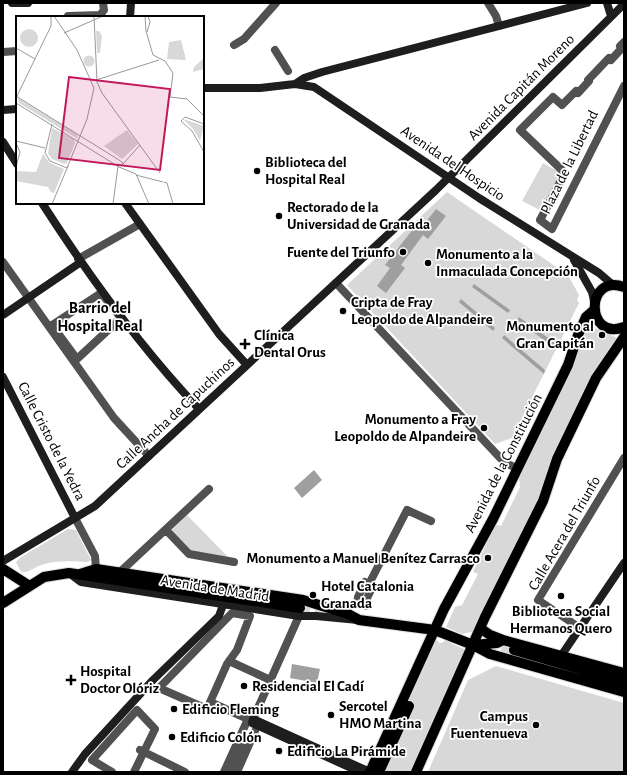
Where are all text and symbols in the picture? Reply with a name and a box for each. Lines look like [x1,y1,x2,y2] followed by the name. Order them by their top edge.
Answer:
[16,16,204,204] inset map
[465,31,577,143] street label: Avenida Capitán Moreno
[538,108,601,216] street label: Plaza de la Libertad
[398,123,507,204] street label: Avenida del Hospicio
[265,155,347,187] place label: Biblioteca del Hospital Real
[252,166,262,176] marker: Biblioteca del Hospital Real
[287,200,430,232] place label: Rectorado de la Universidad de Granada
[274,211,284,221] marker: Rectorado de la Universidad de Granada
[287,245,395,260] place label: Fuente del Triunfo
[398,247,408,257] marker: Fuente del Triunfo
[436,247,578,279] place label: Monumento a la Inmaculada Concepción
[423,258,433,268] marker: Monumento a la Inmaculada Concepción
[351,295,493,327] place label: Cripta de Fray Leopoldo de Alpandeire
[57,300,143,334] district label: Barrio del Hospital Real
[338,306,348,316] marker: Cripta de Fray Leopoldo de Alpandeire
[506,319,594,351] place label: Monumento al Gran Capitán
[254,328,326,360] place label: Clínica Dental Orus
[597,330,607,340] marker: Monumento al Gran Capitán
[239,338,251,350] marker: Clínica Dental Orus
[113,355,237,472] street label: Calle Ancha de Capuchinos
[15,379,88,503] street label: Calle Cristo de la Yedra
[462,391,545,535] street label: Avenida de la Constitución
[334,412,476,444] place label: Monumento a Fray Leopoldo de Alpandeire
[479,423,489,433] marker: Monumento a Fray Leopoldo de Alpandeire
[526,474,603,593] street label: Calle Acera del Triunfo
[247,551,480,566] place label: Monumento a Manuel Benítez Carrasco
[483,553,493,563] marker: Monumento a Manuel Benítez Carrasco
[160,573,271,605] street label: Avenida de Madrid
[321,579,414,611] place label: Hotel Catalonia Granada
[308,590,318,600] marker: Hotel Catalonia Granada
[556,591,566,601] marker: Biblioteca Social Hermanos Quero
[510,604,612,636] place label: Biblioteca Social Hermanos Quero
[80,664,159,696] place label: Hospital Doctor Olóriz
[65,674,77,686] marker: Hospital Doctor Olóriz
[252,679,365,694] place label: Residencial El Cadí
[239,681,249,691] marker: Residencial El Cadí
[339,699,422,731] place label: Sercotel HMO Martina
[182,702,279,717] place label: Edificio Fleming
[169,704,179,714] marker: Edificio Fleming
[450,709,528,741] place label: Campus Fuentenueva
[326,710,336,720] marker: Sercotel HMO Martina
[531,720,541,730] marker: Campus Fuentenueva
[180,730,262,745] place label: Edificio Colón
[167,732,177,742] marker: Edificio Colón
[287,744,406,759] place label: Edificio La Pirámide
[274,746,284,756] marker: Edificio La Pirámide

